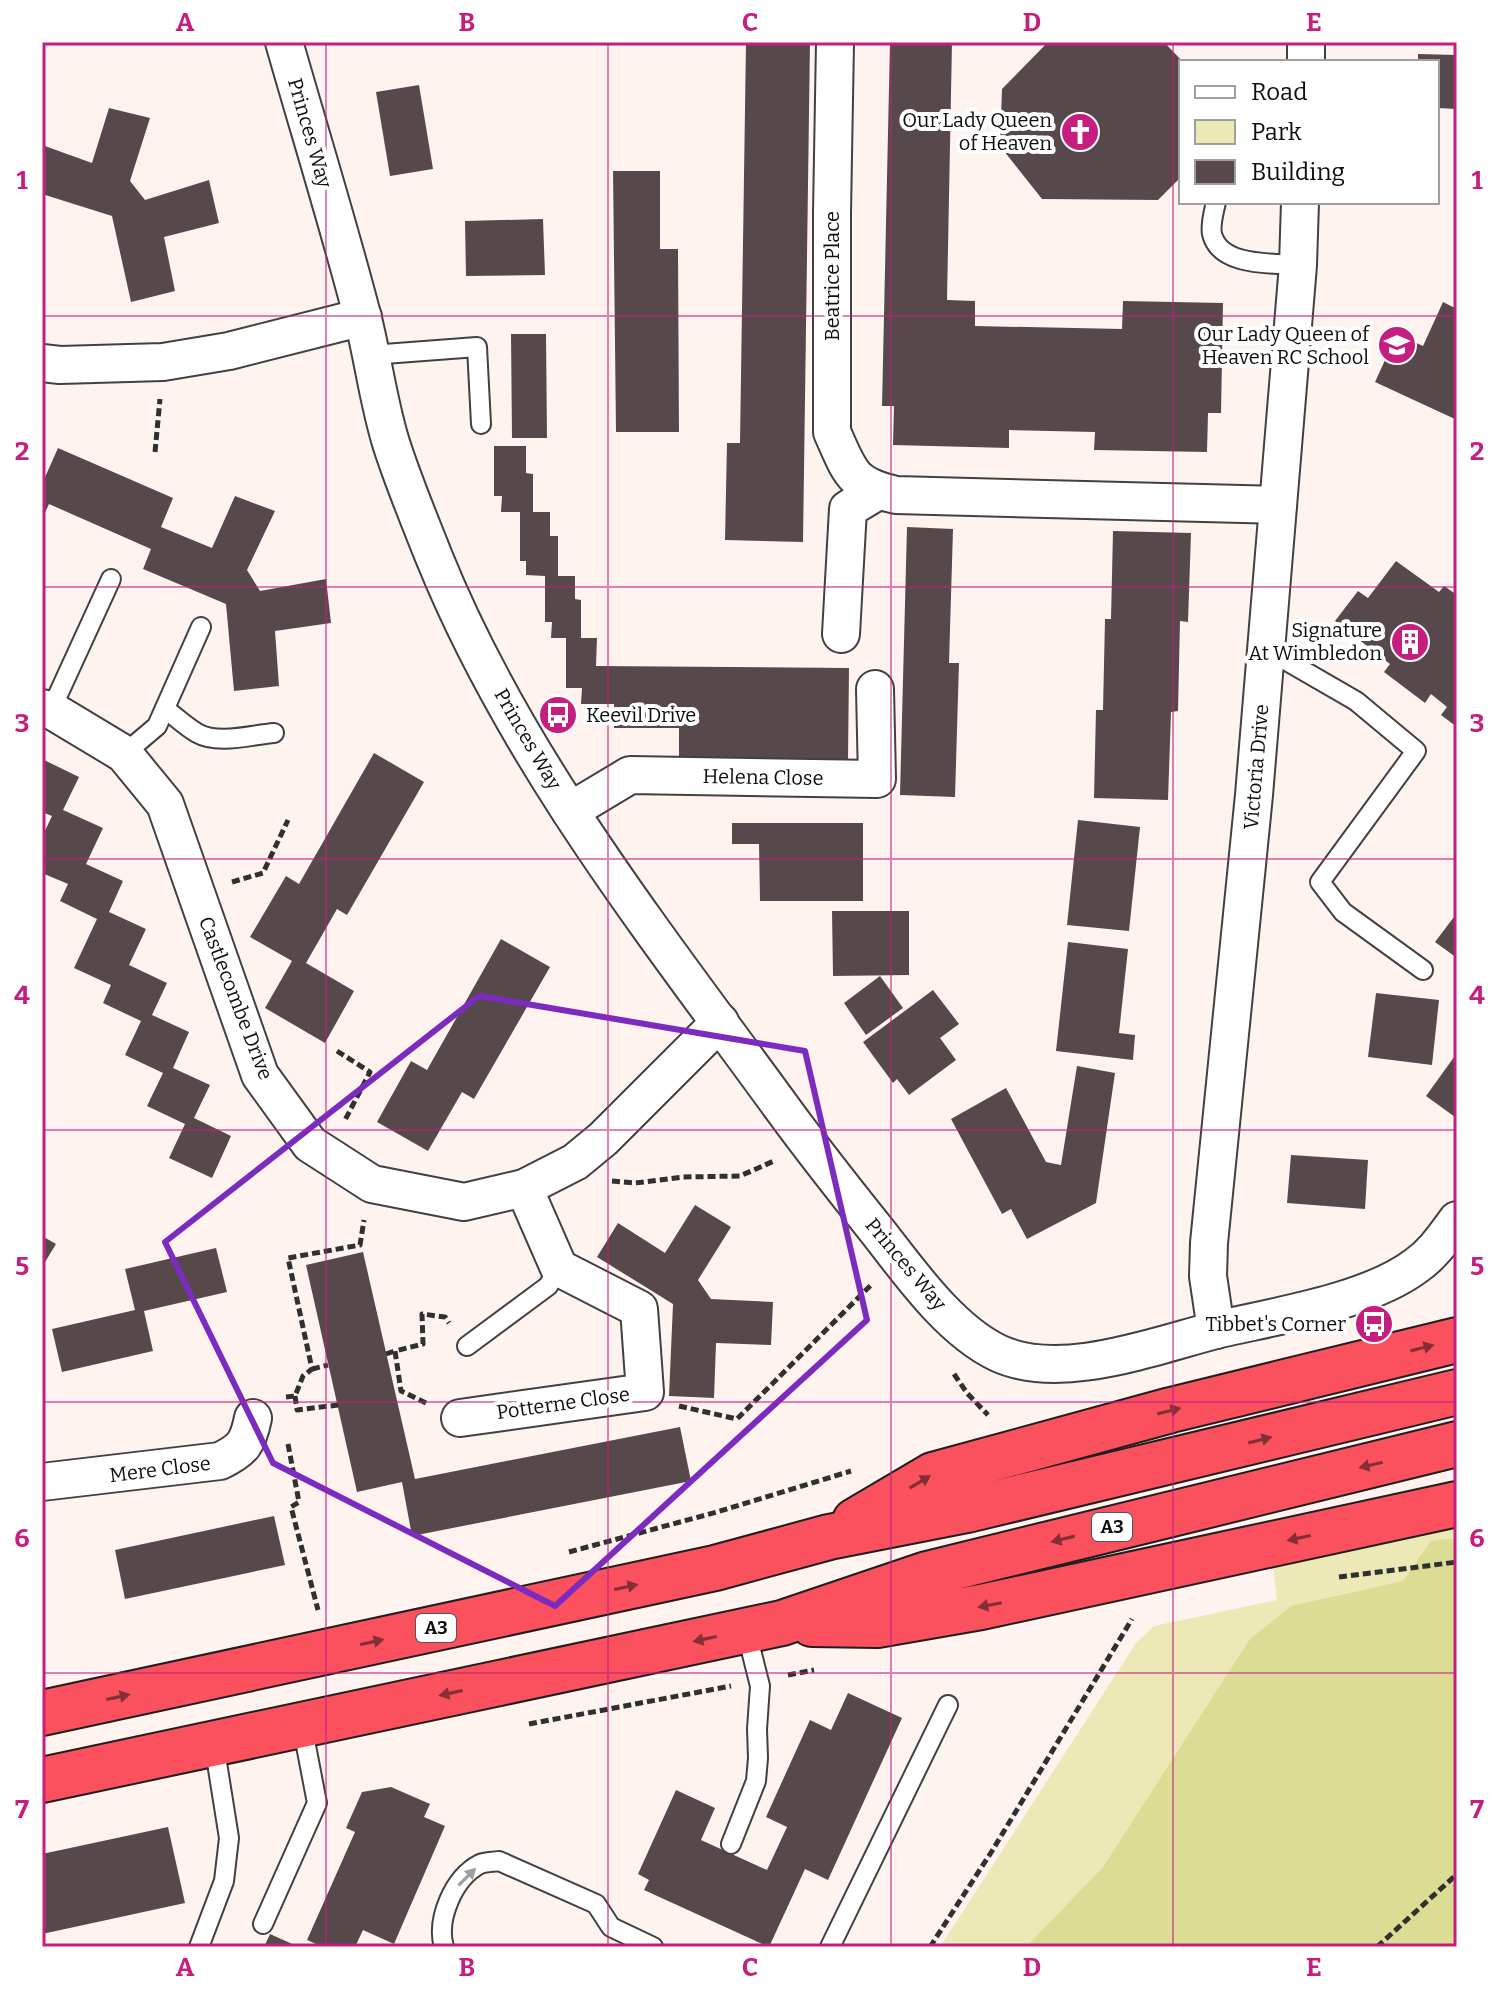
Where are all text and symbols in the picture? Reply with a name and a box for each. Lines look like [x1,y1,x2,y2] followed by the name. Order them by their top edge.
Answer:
[176,7,195,38] text: A
[459,7,475,38] text: B
[742,7,758,38] text: C
[1023,7,1041,38] text: D
[1306,7,1322,38] text: E
[1179,60,1439,204] legend
[283,75,337,191] street label: Princes Way
[1251,78,1307,106] text: Road
[902,108,1052,155] place label: Our Lady Queen of Heaven
[1059,111,1101,153] church icon: Our Lady Queen of Heaven
[1251,118,1302,146] text: Park
[1251,158,1345,186] text: Building
[16,165,28,196] text: 1
[1471,165,1483,196] text: 1
[820,211,844,341] street label: Beatrice Place
[1197,322,1371,369] place label: Our Lady Queen of Heaven RC School
[1376,324,1418,366] school or university icon: Our Lady Queen of Heaven RC School
[15,436,29,467] text: 2
[1470,436,1484,467] text: 2
[1248,618,1382,665] place label: Signature At Wimbledon
[1389,621,1431,663] building icon: Signature At Wimbledon
[489,684,567,794] street label: Princes Way
[537,694,579,736] bus stop icon: Keevil Drive
[586,703,696,727] place label: Keevil Drive
[1239,703,1273,831] street label: Victoria Drive
[15,708,29,739] text: 3
[1470,708,1484,739] text: 3
[702,764,824,790] street label: Helena Close
[194,913,278,1083] street label: Castlecombe Drive
[14,980,30,1011] text: 4
[1469,980,1485,1011] text: 4
[860,1213,952,1315] street label: Princes Way
[15,1251,29,1282] text: 5
[1470,1251,1484,1282] text: 5
[1353,1303,1395,1345] bus stop icon: Tibbet's Corner
[1205,1312,1346,1336] place label: Tibbet's Corner
[1409,1342,1434,1354] one-way arrow
[495,1382,631,1424] street label: Potterne Close
[1157,1404,1182,1416] one-way arrow
[1248,1434,1273,1446] one-way arrow
[108,1451,212,1487] street label: Mere Close
[1358,1459,1383,1472] one-way arrow
[909,1476,931,1490] one-way arrow
[1092,1513,1132,1541] road number: A3
[14,1523,30,1554] text: 6
[1469,1523,1485,1554] text: 6
[1286,1532,1311,1545] one-way arrow
[1051,1534,1076,1546] one-way arrow
[614,1580,639,1593] one-way arrow
[977,1599,1002,1612] one-way arrow
[416,1614,456,1642] road number: A3
[693,1633,718,1646] one-way arrow
[360,1635,385,1648] one-way arrow
[438,1687,463,1700] one-way arrow
[106,1690,131,1703] one-way arrow
[15,1794,29,1825] text: 7
[1470,1794,1484,1825] text: 7
[457,1868,475,1887] one-way arrow
[176,1952,195,1983] text: A
[459,1952,475,1983] text: B
[742,1952,758,1983] text: C
[1023,1952,1041,1983] text: D
[1306,1952,1322,1983] text: E

